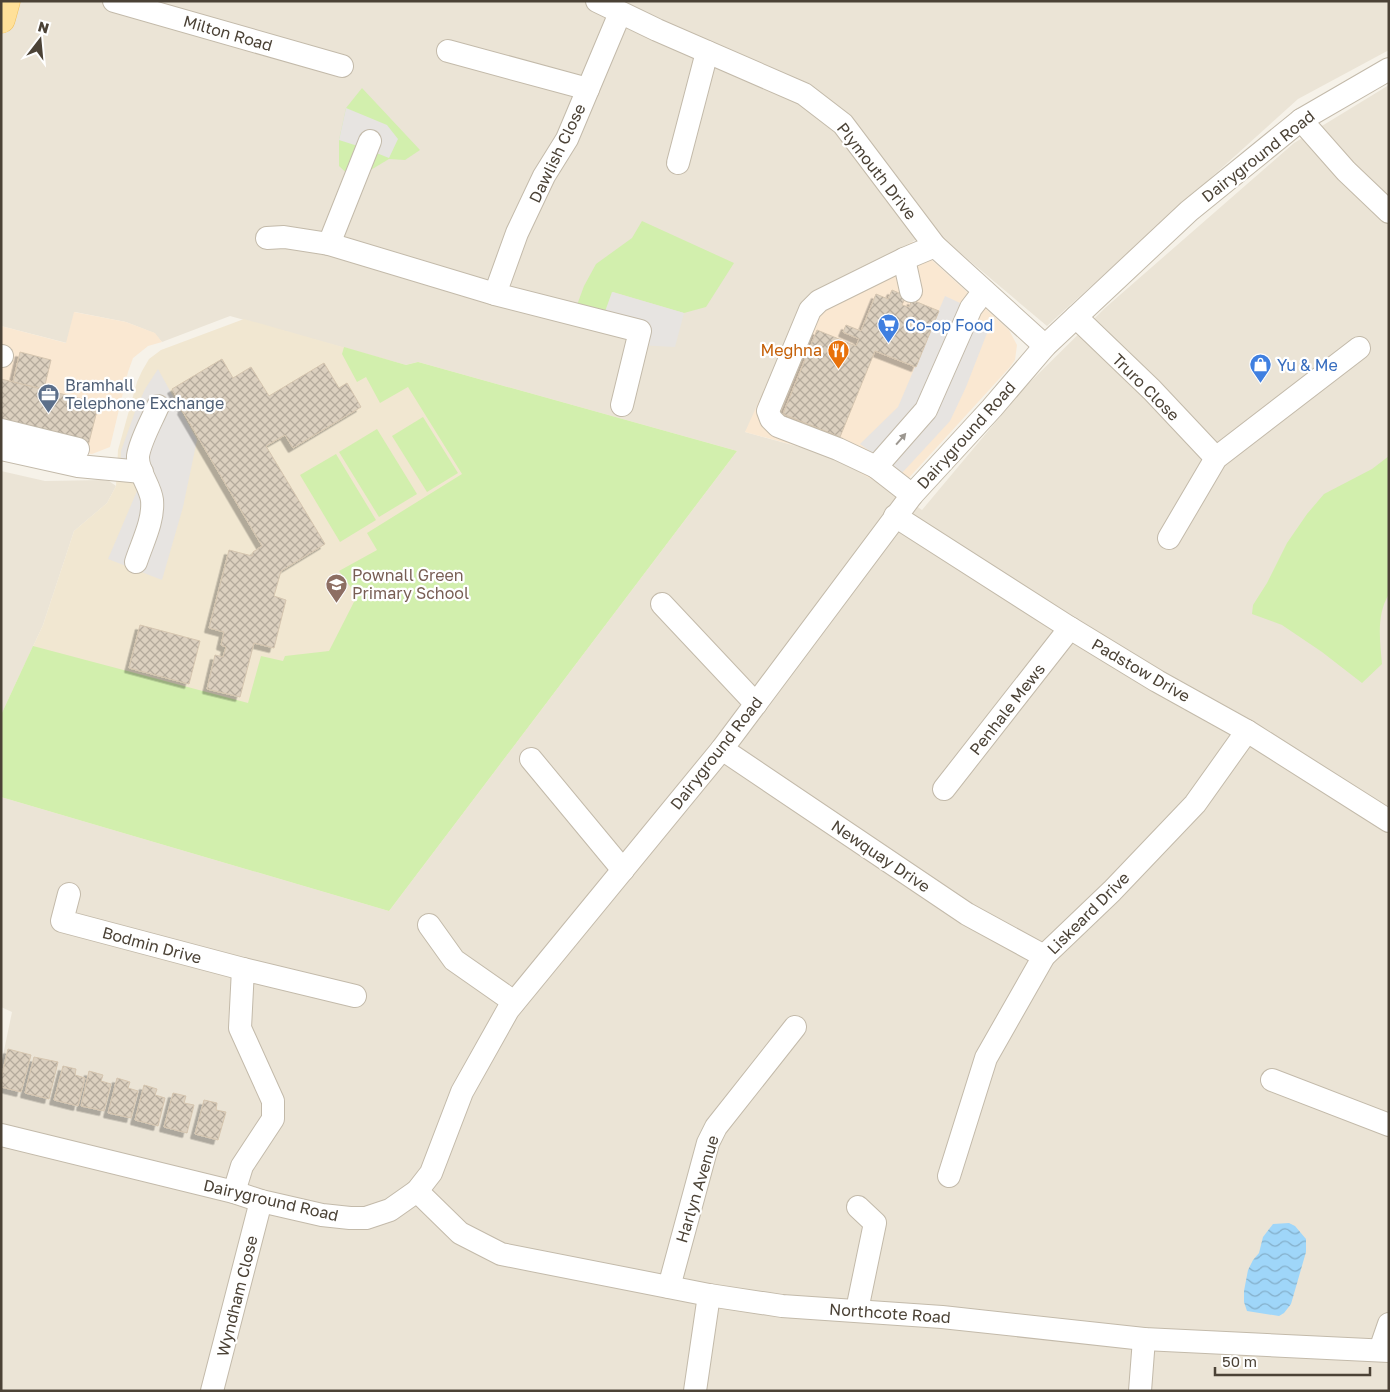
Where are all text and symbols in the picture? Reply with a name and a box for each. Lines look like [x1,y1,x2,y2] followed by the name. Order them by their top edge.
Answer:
[181,11,275,55] street label: Milton Road
[15,15,65,65] north arrow
[36,17,51,37] text: N
[524,100,590,206] street label: Dawlish Close
[1197,106,1319,206] street label: Dairyground Road
[833,119,921,223] street label: Plymouth Drive
[877,313,901,344] supermarket icon: Co-op Food
[905,315,993,335] place label: Co-op Food
[826,338,850,369] restaurant icon: Meghna
[760,340,822,360] place label: Meghna
[1108,349,1184,425] street label: Truro Close
[1249,353,1273,384] shop icon: Yu & Me
[1277,355,1338,375] place label: Yu & Me
[65,375,224,413] place label: Bramhall Telephone Exchange
[912,377,1020,493] street label: Dairyground Road
[37,382,61,413] office icon: Bramhall Telephone Exchange
[895,433,907,445] one-way arrow
[352,565,469,603] place label: Pownall Green Primary School
[324,572,348,603] school or university icon: Pownall Green Primary School
[1088,634,1194,706] street label: Padstow Drive
[965,659,1049,759] street label: Penhale Mews
[666,692,766,814] street label: Dairyground Road
[828,816,934,896] street label: Newquay Drive
[1043,868,1133,958] street label: Liskeard Drive
[100,922,204,968] street label: Bodmin Drive
[671,1133,723,1245] street label: Harlyn Avenue
[202,1175,340,1225] street label: Dairyground Road
[212,1233,262,1359] street label: Wyndham Close
[829,1299,951,1327] street label: Northcote Road
[1215,1344,1370,1376] scale bar
[1222,1352,1257,1370] text: 50 m

